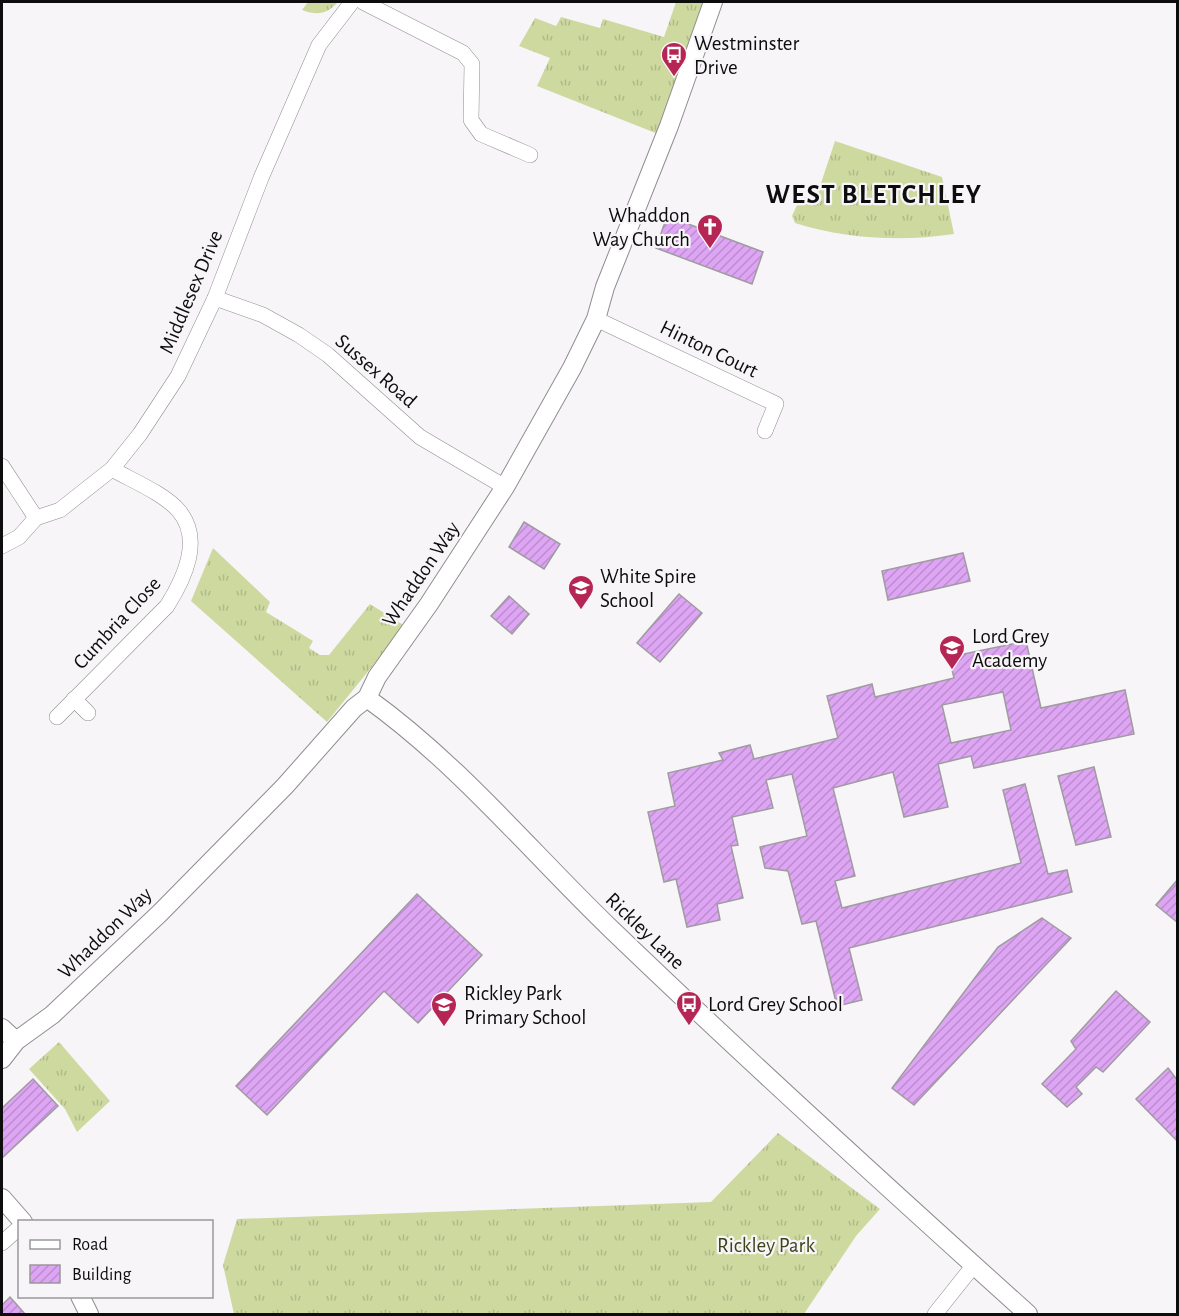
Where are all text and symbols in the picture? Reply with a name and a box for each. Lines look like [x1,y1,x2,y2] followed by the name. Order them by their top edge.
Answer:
[694,33,800,78] place label: Westminster Drive
[659,40,689,78] bus stop icon: Westminster Drive
[766,181,982,208] district label: WEST BLETCHLEY
[592,205,690,250] place label: Whaddon Way Church
[695,212,725,250] church icon: Whaddon Way Church
[156,227,226,357] street label: Middlesex Drive
[657,316,761,382] street label: Hinton Court
[331,330,421,412] street label: Sussex Road
[378,518,464,630] street label: Whaddon Way
[600,566,696,611] place label: White Spire School
[69,573,165,673] street label: Cumbria Close
[566,573,596,611] school or university icon: White Spire School
[972,626,1049,671] place label: Lord Grey Academy
[937,633,967,671] school or university icon: Lord Grey Academy
[54,883,156,983] street label: Whaddon Way
[602,889,688,973] street label: Rickley Lane
[464,983,587,1028] place label: Rickley Park Primary School
[674,989,704,1027] bus stop icon: Lord Grey School
[429,990,459,1028] school or university icon: Rickley Park Primary School
[708,994,843,1015] place label: Lord Grey School
[18,1220,213,1298] legend
[717,1235,815,1256] park label: Rickley Park
[72,1236,108,1254] text: Road
[72,1266,132,1284] text: Building

